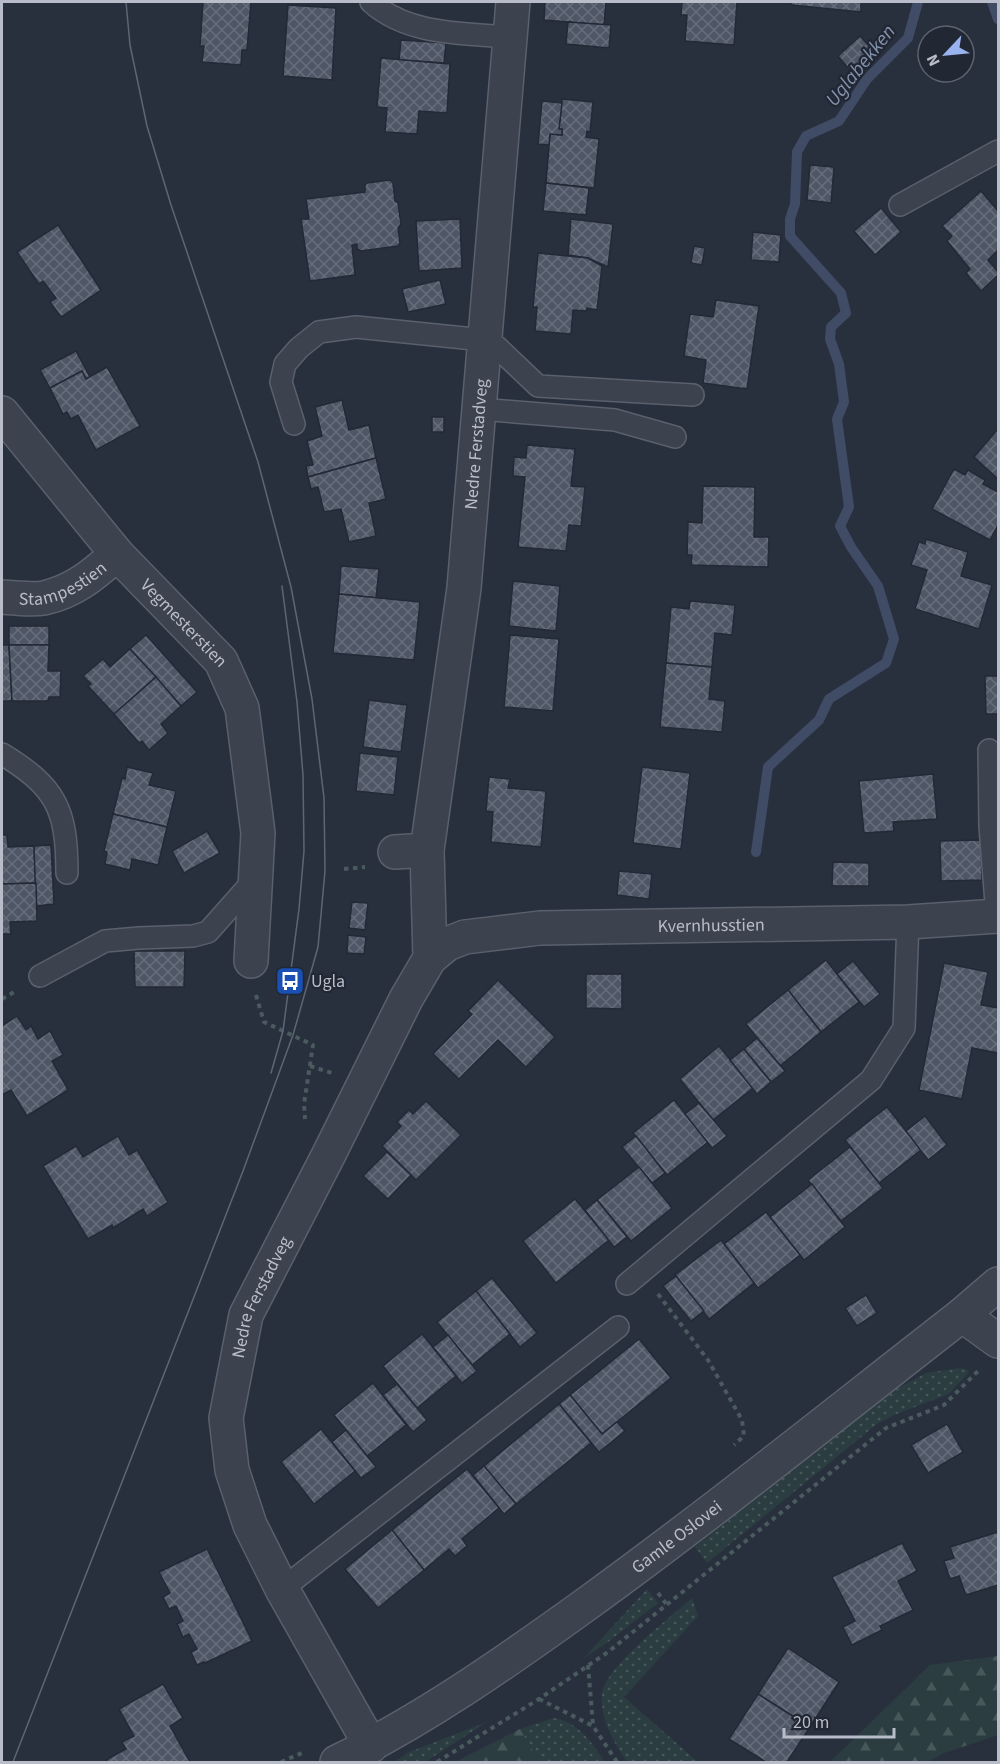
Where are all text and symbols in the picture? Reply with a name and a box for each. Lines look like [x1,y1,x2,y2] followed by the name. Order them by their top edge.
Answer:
[819,19,902,112] water label: Uglabekken
[916,24,976,84] north arrow
[921,51,946,70] text: N
[459,378,494,511] street label: Nedre Ferstadveg
[18,556,112,612] street label: Stampestien
[134,573,233,673] street label: Vegmesterstien
[657,912,765,939] street label: Kvernhusstien
[274,965,306,997] bus stop icon: Ugla
[311,969,345,994] place label: Ugla
[226,1232,298,1360] street label: Nedre Ferstadveg
[626,1495,727,1580] street label: Gamle Oslovei
[784,1701,894,1739] scale bar
[793,1710,829,1735] text: 20 m

